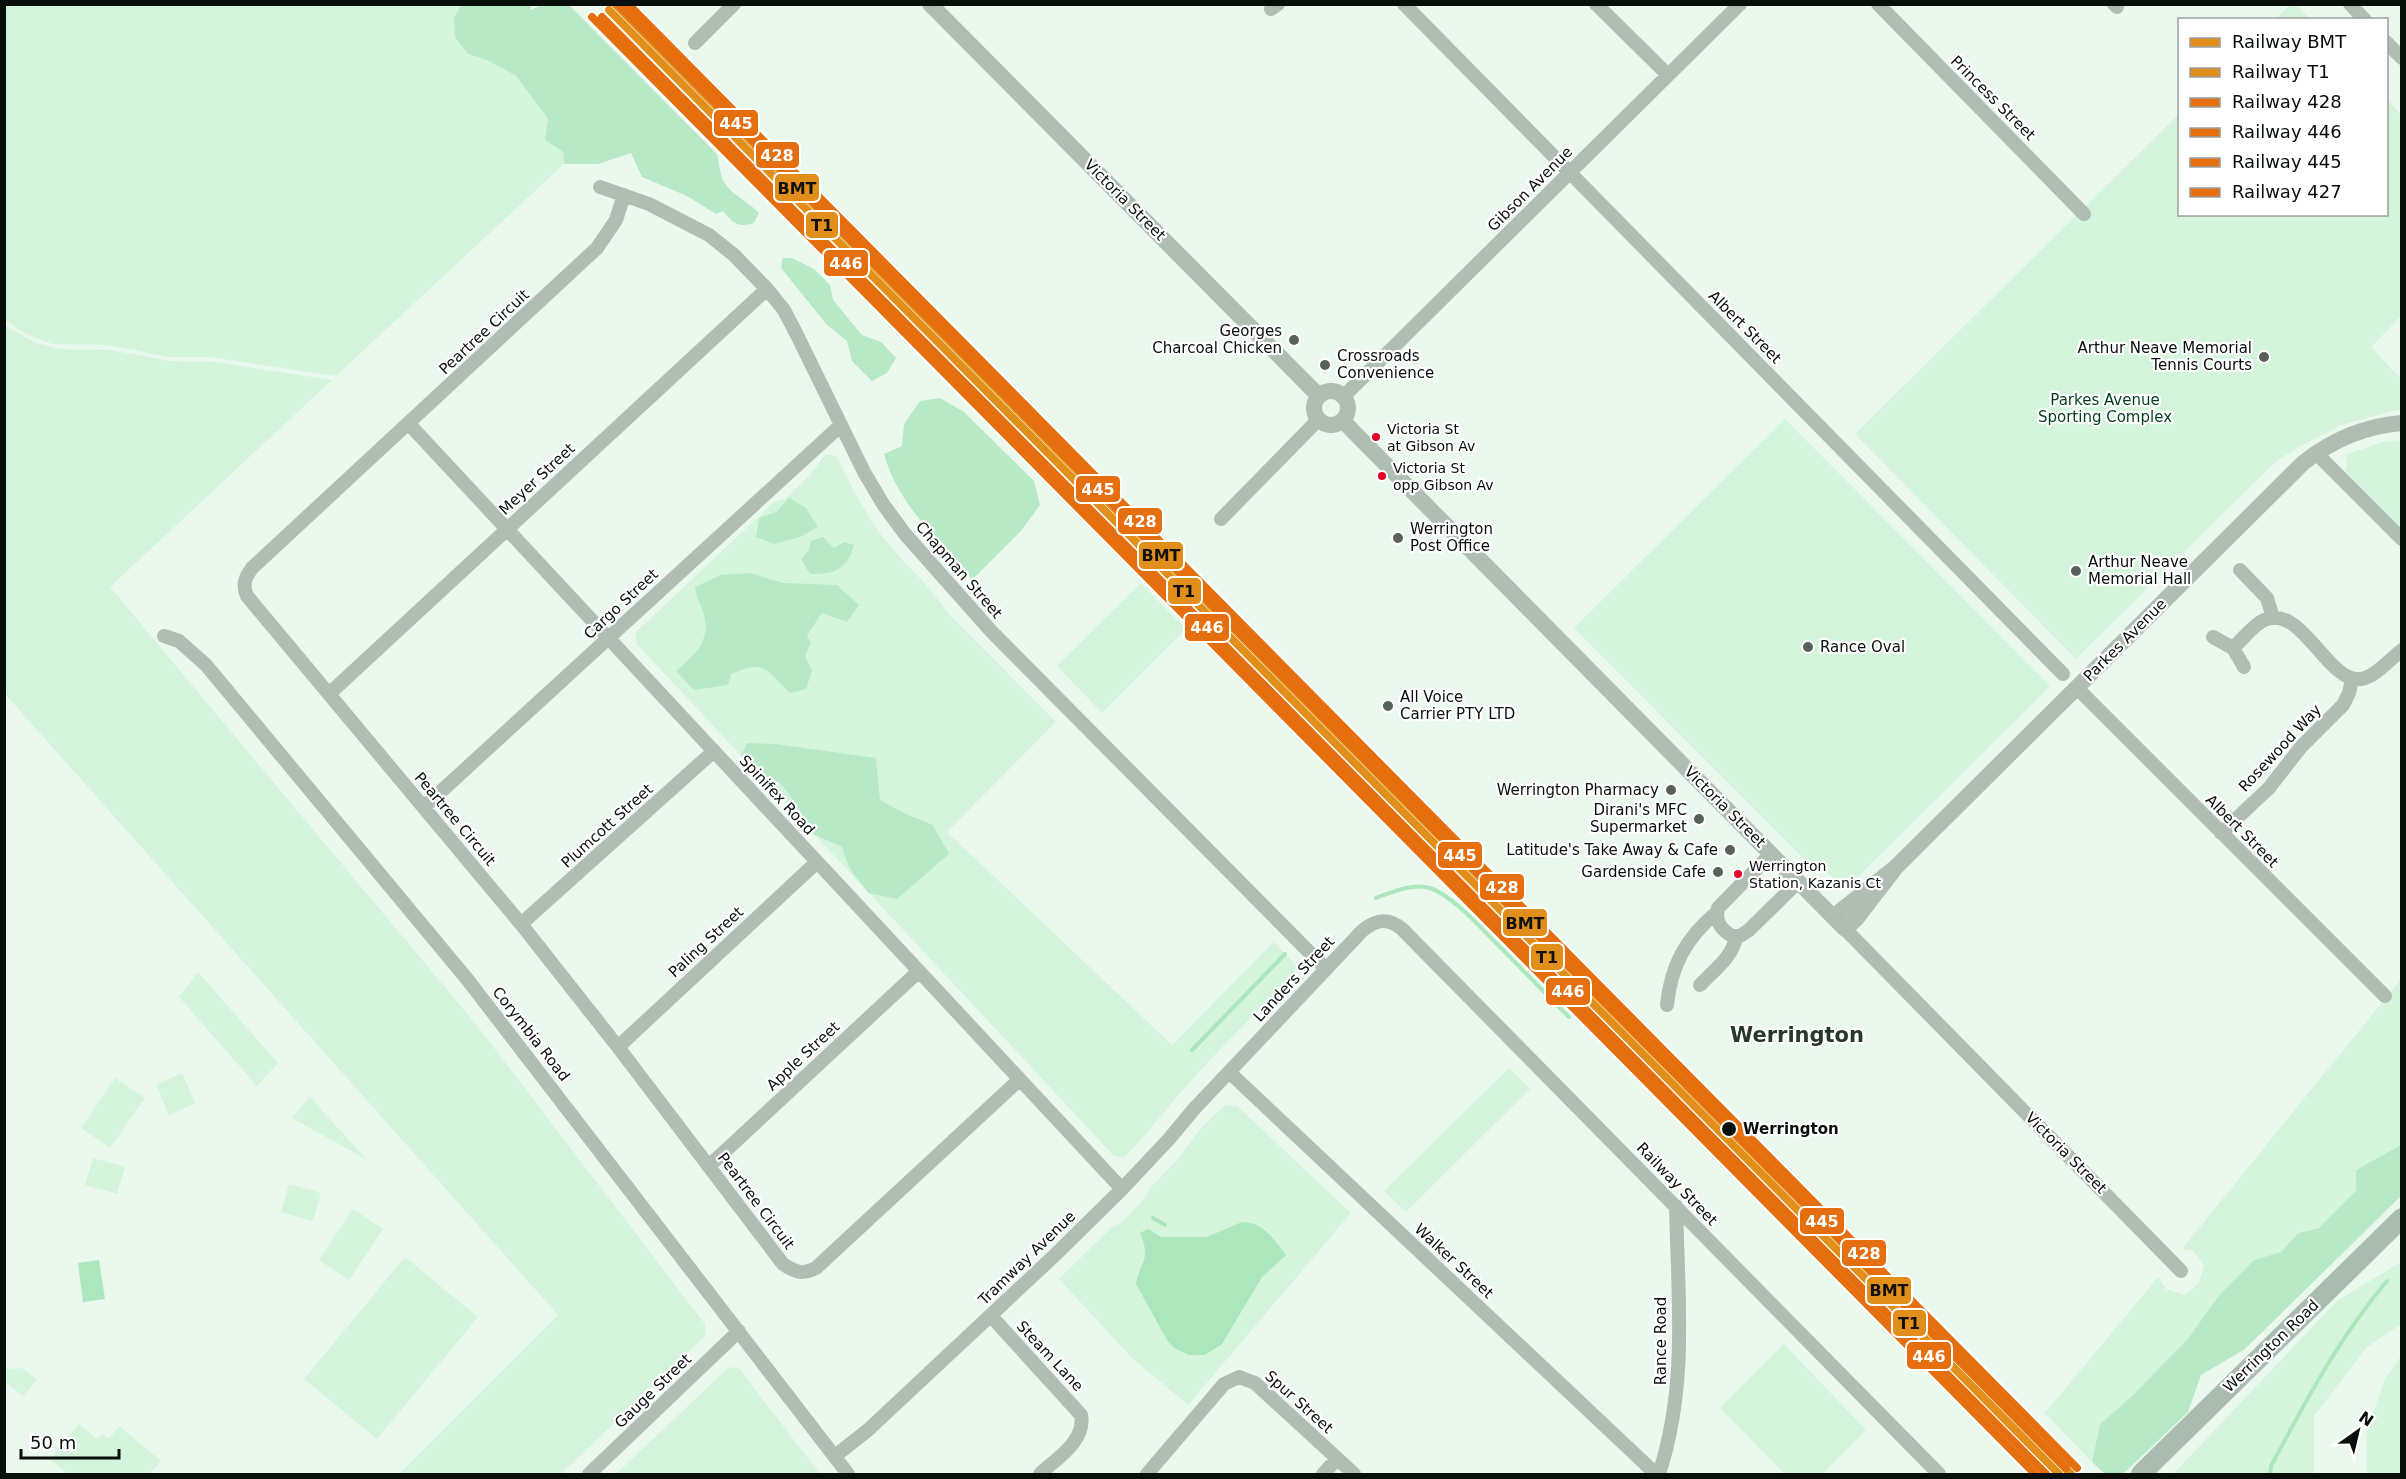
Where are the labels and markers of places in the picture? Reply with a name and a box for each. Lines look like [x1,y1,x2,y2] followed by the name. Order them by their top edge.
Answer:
[1152,322,1282,357] place label: Georges Charcoal Chicken
[1287,333,1301,347] marker: Georges Charcoal Chicken
[2078,339,2252,374] place label: Arthur Neave Memorial Tennis Courts
[1337,347,1434,382] place label: Crossroads Convenience
[2257,350,2271,364] marker: Arthur Neave Memorial Tennis Courts
[1318,358,1332,372] marker: Crossroads Convenience
[1387,421,1475,454] place label: Victoria St at Gibson Av
[1370,431,1382,443] marker: Victoria St at Gibson Av
[1393,460,1494,493] place label: Victoria St opp Gibson Av
[1376,470,1388,482] marker: Victoria St opp Gibson Av
[1410,520,1493,555] place label: Werrington Post Office
[1391,531,1405,545] marker: Werrington Post Office
[2088,553,2191,588] place label: Arthur Neave Memorial Hall
[2069,564,2083,578] marker: Arthur Neave Memorial Hall
[1820,638,1905,656] place label: Rance Oval
[1801,640,1815,654] marker: Rance Oval
[1400,688,1515,723] place label: All Voice Carrier PTY LTD
[1381,699,1395,713] marker: All Voice Carrier PTY LTD
[1497,781,1659,799] place label: Werrington Pharmacy
[1664,783,1678,797] marker: Werrington Pharmacy
[1590,801,1687,836] place label: Dirani's MFC Supermarket
[1692,812,1706,826] marker: Dirani's MFC Supermarket
[1506,841,1718,859] place label: Latitude's Take Away & Cafe
[1723,843,1737,857] marker: Latitude's Take Away & Cafe
[1749,858,1881,891] place label: Werrington Station, Kazanis Ct
[1581,863,1706,881] place label: Gardenside Cafe
[1711,865,1725,879] marker: Gardenside Cafe
[1732,868,1744,880] marker: Werrington Station, Kazanis Ct
[1720,1120,1738,1138] marker: Werrington
[1743,1120,1839,1138] place label: Werrington

